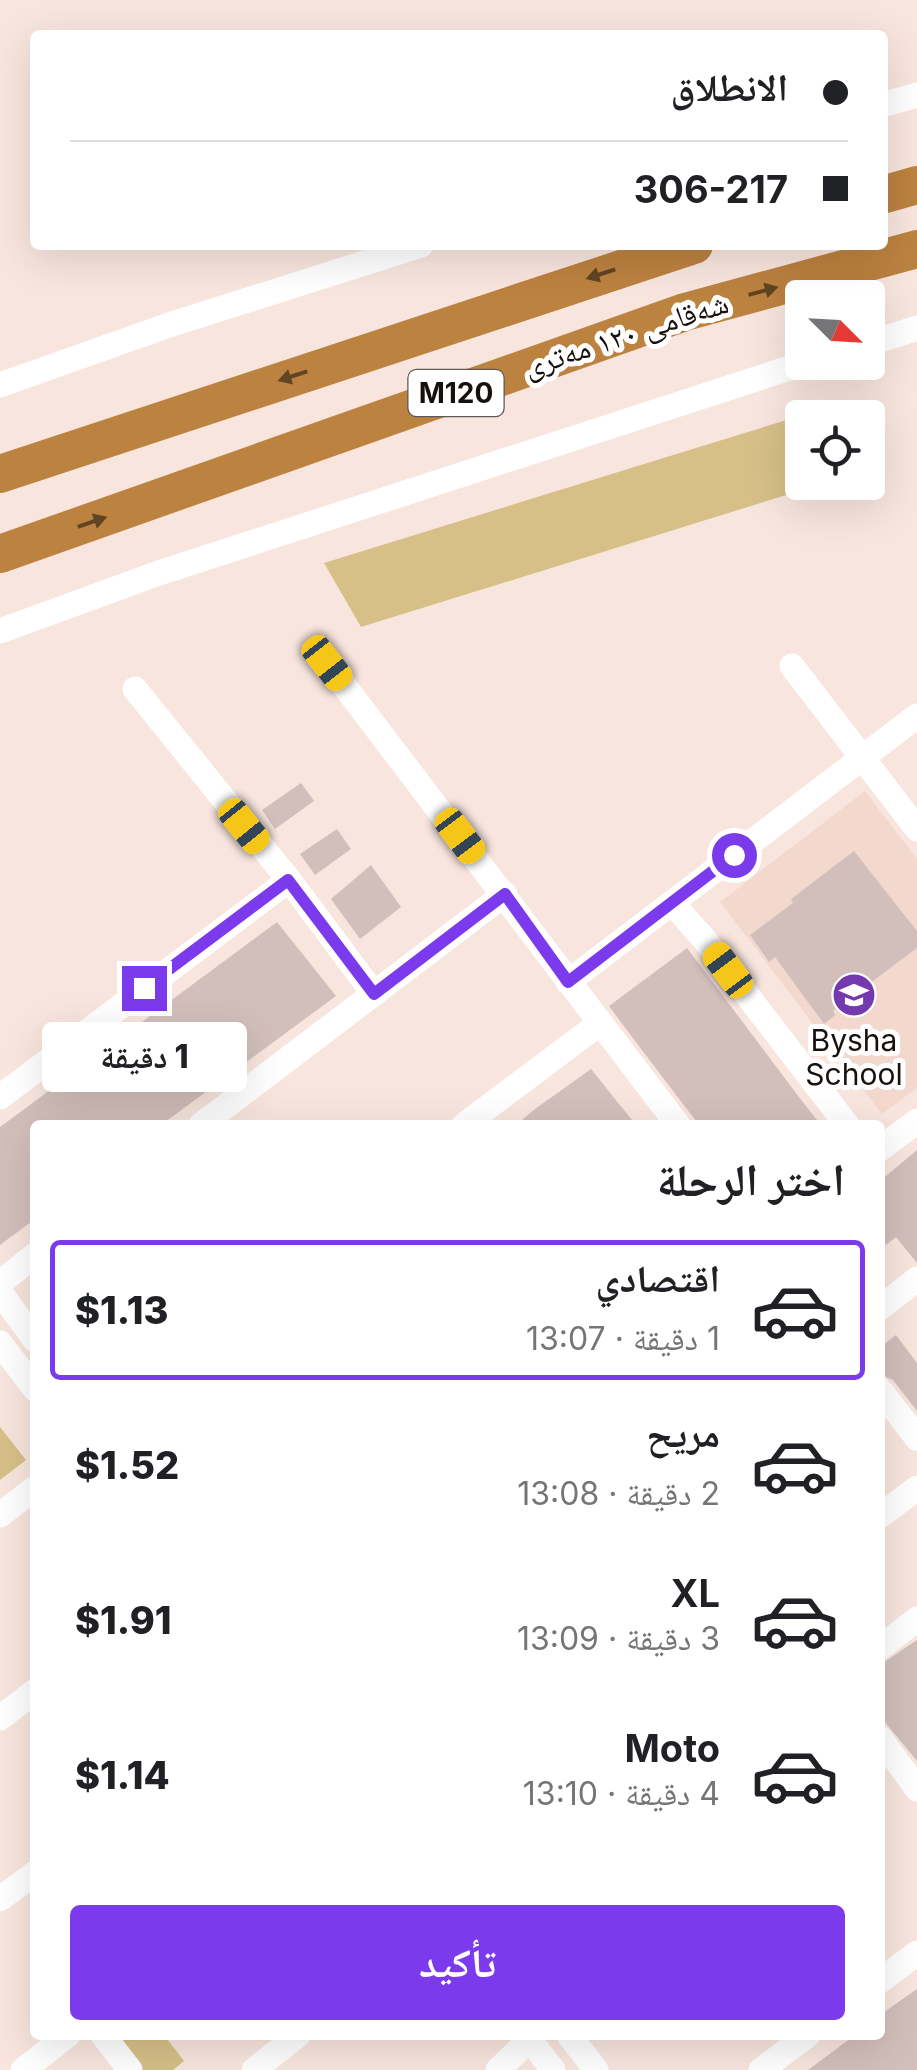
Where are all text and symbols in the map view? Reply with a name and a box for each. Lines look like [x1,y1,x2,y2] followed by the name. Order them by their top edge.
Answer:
[670,64,788,110] text: الانطلاق
[634,166,788,212] text: 306-217
[586,267,616,282] one-way arrow
[785,280,885,380] north arrow
[785,280,885,500] map controls
[748,283,779,299] one-way arrow
[519,284,733,385] street label: شەقامی ١٢٠ مەتری
[278,370,308,385] one-way arrow
[408,370,504,416] road number: M120
[785,400,885,500] button: locate
[77,513,107,528] one-way arrow
[297,630,357,696] car
[213,793,275,859] car
[430,803,490,869] car
[712,833,757,878] route start
[698,937,758,1003] car
[122,966,167,1011] route end
[831,972,877,1018] school or university icon: Bysha School
[805,1022,903,1092] place label: Bysha School
[42,1023,246,1093] callout: 1 دقيقة
[100,1037,189,1076] text: 1 دقيقة
[657,1152,845,1207] text: اختر الرحلة
[596,1255,720,1301] text: اقتصادي
[750,1265,840,1355] icon: car
[75,1287,169,1333] text: $1.13
[526,1319,720,1358] text: 1 دقيقة · 13:07
[646,1410,720,1456] text: مريح
[750,1420,840,1510] icon: car
[75,1442,179,1488] text: $1.52
[517,1474,720,1513] text: 2 دقيقة · 13:08
[670,1570,720,1616] text: XL
[750,1575,840,1665] icon: car
[75,1597,172,1643] text: $1.91
[517,1619,720,1658] text: 3 دقيقة · 13:09
[624,1725,720,1771] text: Moto
[750,1730,840,1820] icon: car
[75,1752,170,1798] text: $1.14
[523,1774,720,1813] text: 4 دقيقة · 13:10
[70,1905,845,2020] button: تأكيد

